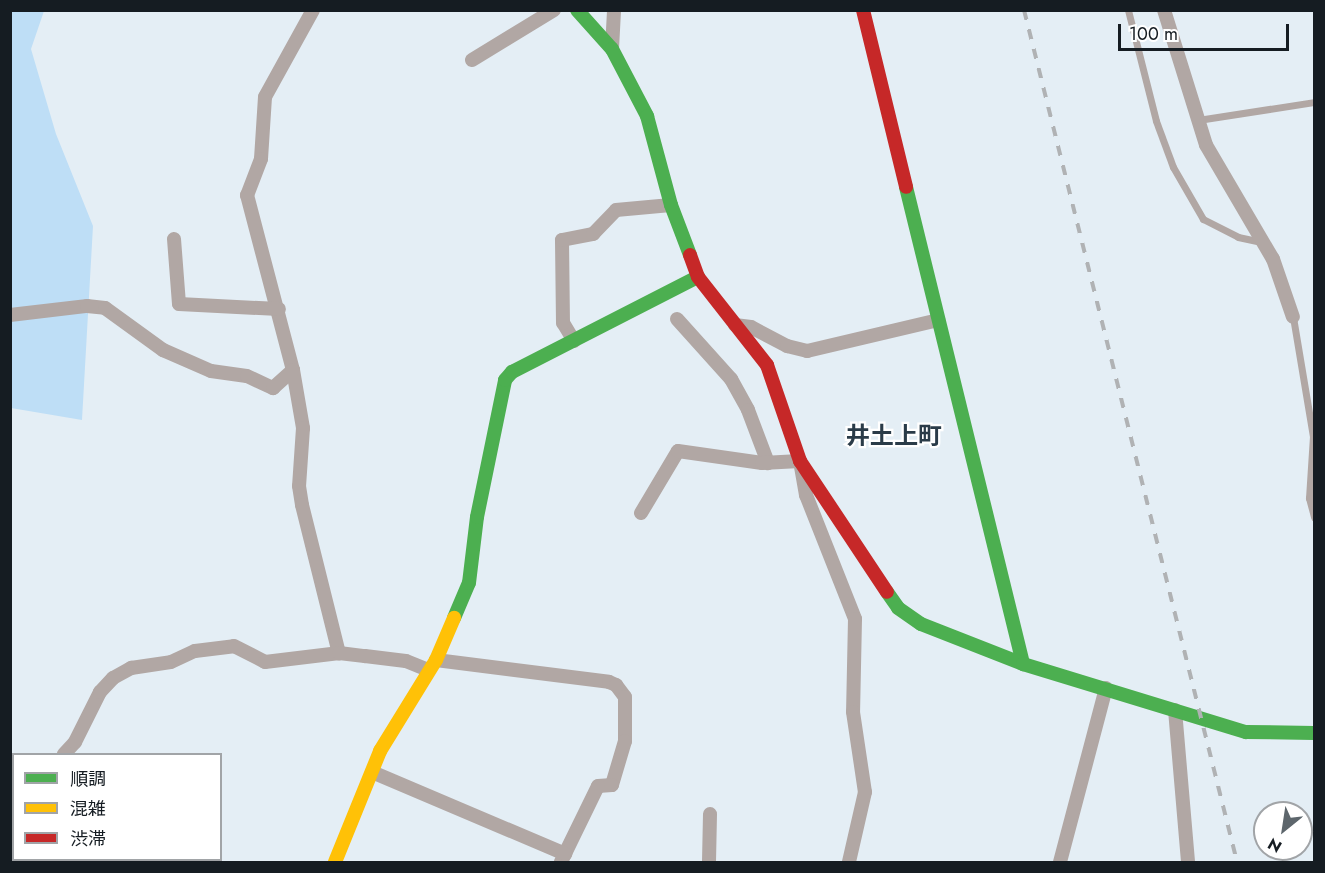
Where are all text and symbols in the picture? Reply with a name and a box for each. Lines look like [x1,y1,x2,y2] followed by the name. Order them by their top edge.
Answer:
[1121,12,1292,50] scale bar
[1129,21,1178,47] text: 100 m
[846,422,942,450] district label: 井土上町
[12,753,222,861] legend
[70,766,106,792] text: 順調
[70,796,106,822] text: 混雑
[1253,801,1313,861] north arrow
[70,826,106,852] text: 渋滞
[1263,832,1286,858] text: N

